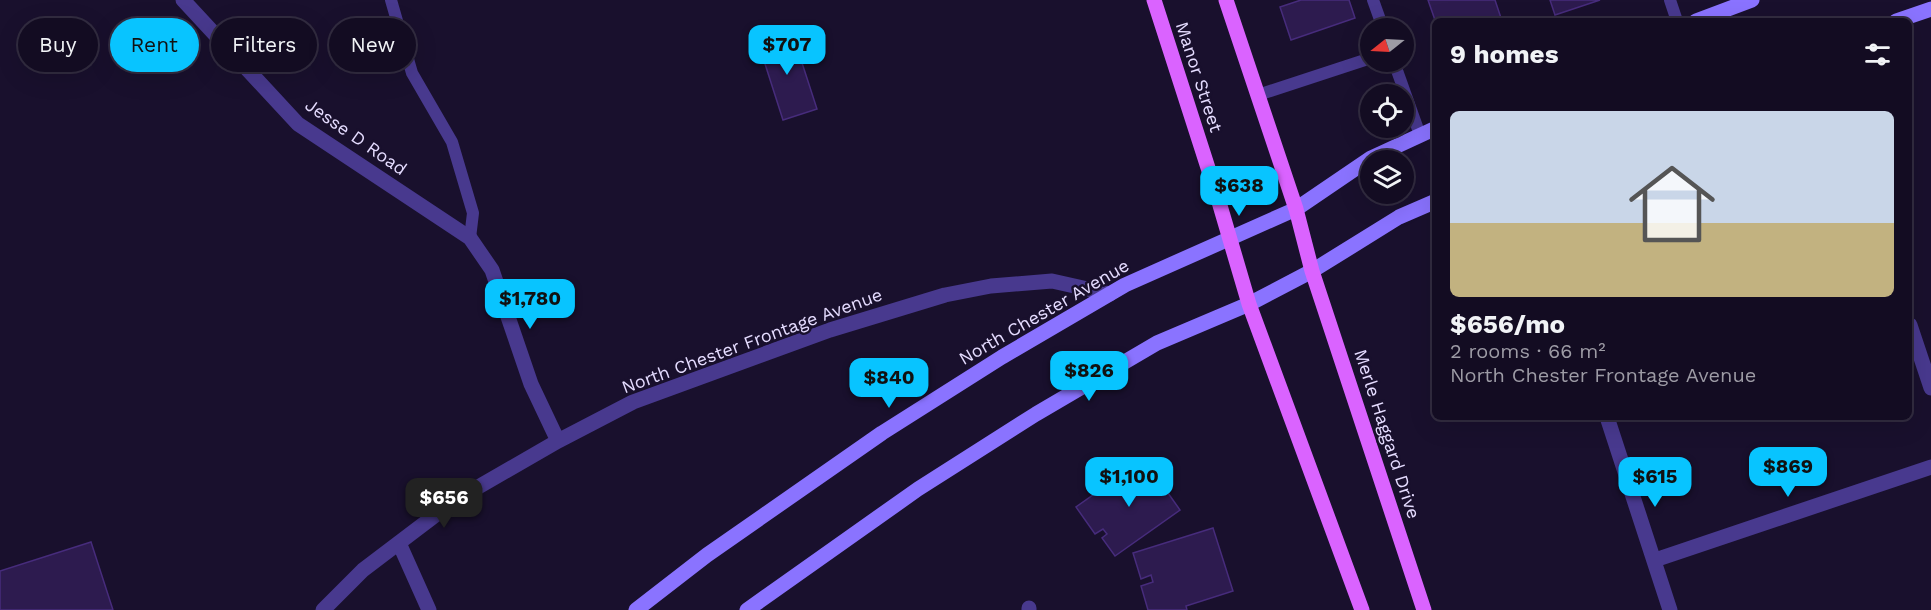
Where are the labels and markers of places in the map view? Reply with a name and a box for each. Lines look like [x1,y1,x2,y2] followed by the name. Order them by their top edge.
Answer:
[751,25,823,76] pin: $707
[1203,166,1275,217] pin: $638
[481,279,579,330] pin: $1,780
[1053,351,1125,402] pin: $826
[853,358,925,409] pin: $840
[1752,447,1824,498] pin: $869
[1080,457,1178,508] pin: $1,100
[1619,457,1691,508] pin: $615
[408,478,480,529] pin: $656

